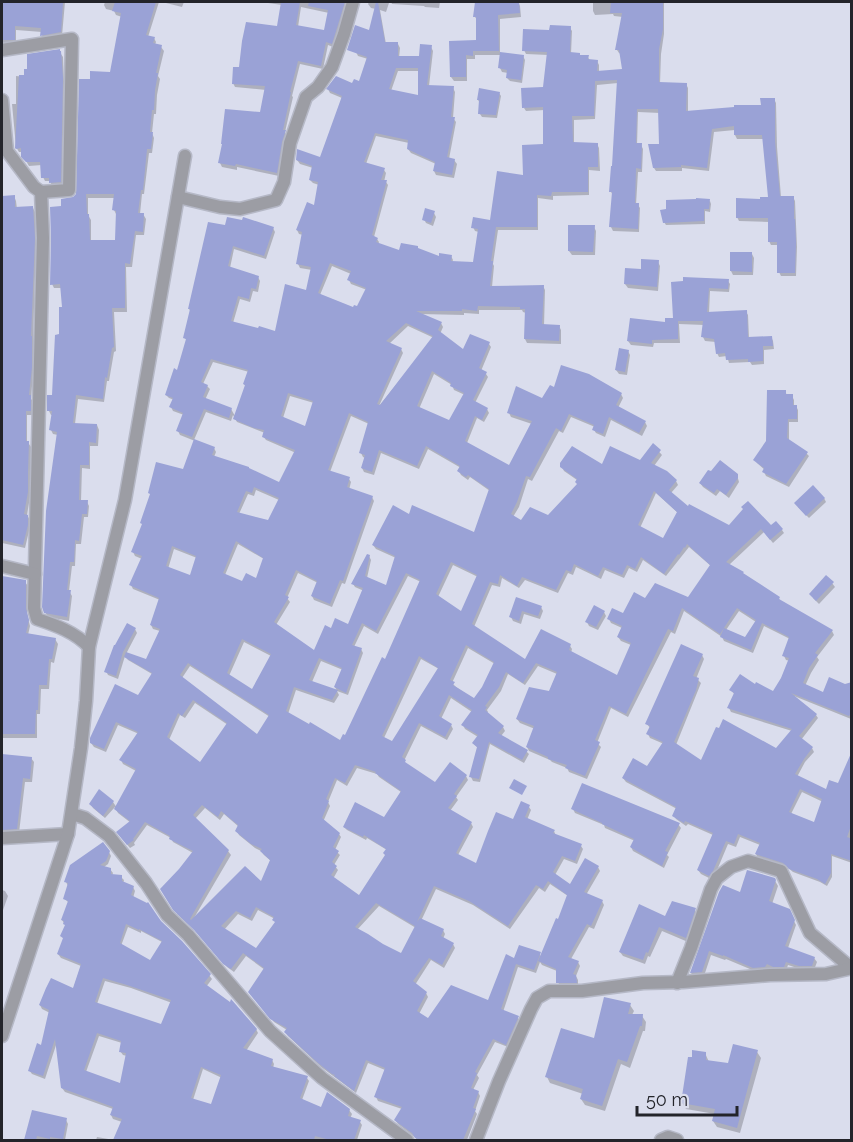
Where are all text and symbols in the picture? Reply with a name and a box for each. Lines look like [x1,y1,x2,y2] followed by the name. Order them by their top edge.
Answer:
[637,1079,738,1117] scale bar
[646,1089,688,1110] text: 50 m

